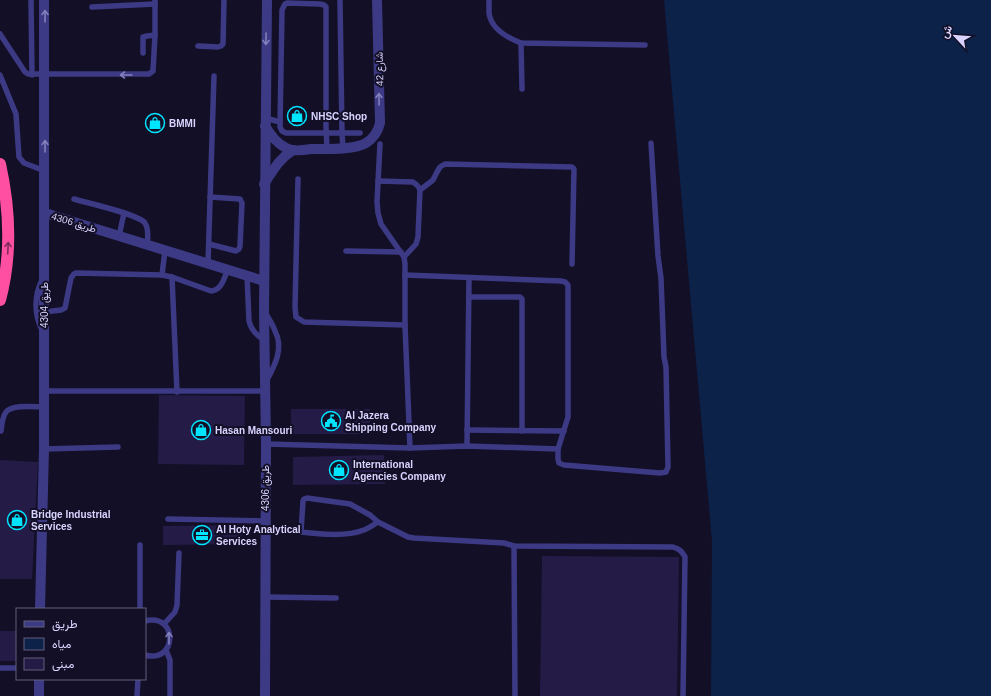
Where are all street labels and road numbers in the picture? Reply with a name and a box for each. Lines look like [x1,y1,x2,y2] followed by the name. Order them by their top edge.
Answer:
[374,52,386,86] street label: شارع 42
[50,210,98,236] street label: طريق 4306
[39,281,51,328] street label: طريق 4304
[260,464,272,511] street label: طريق 4306

